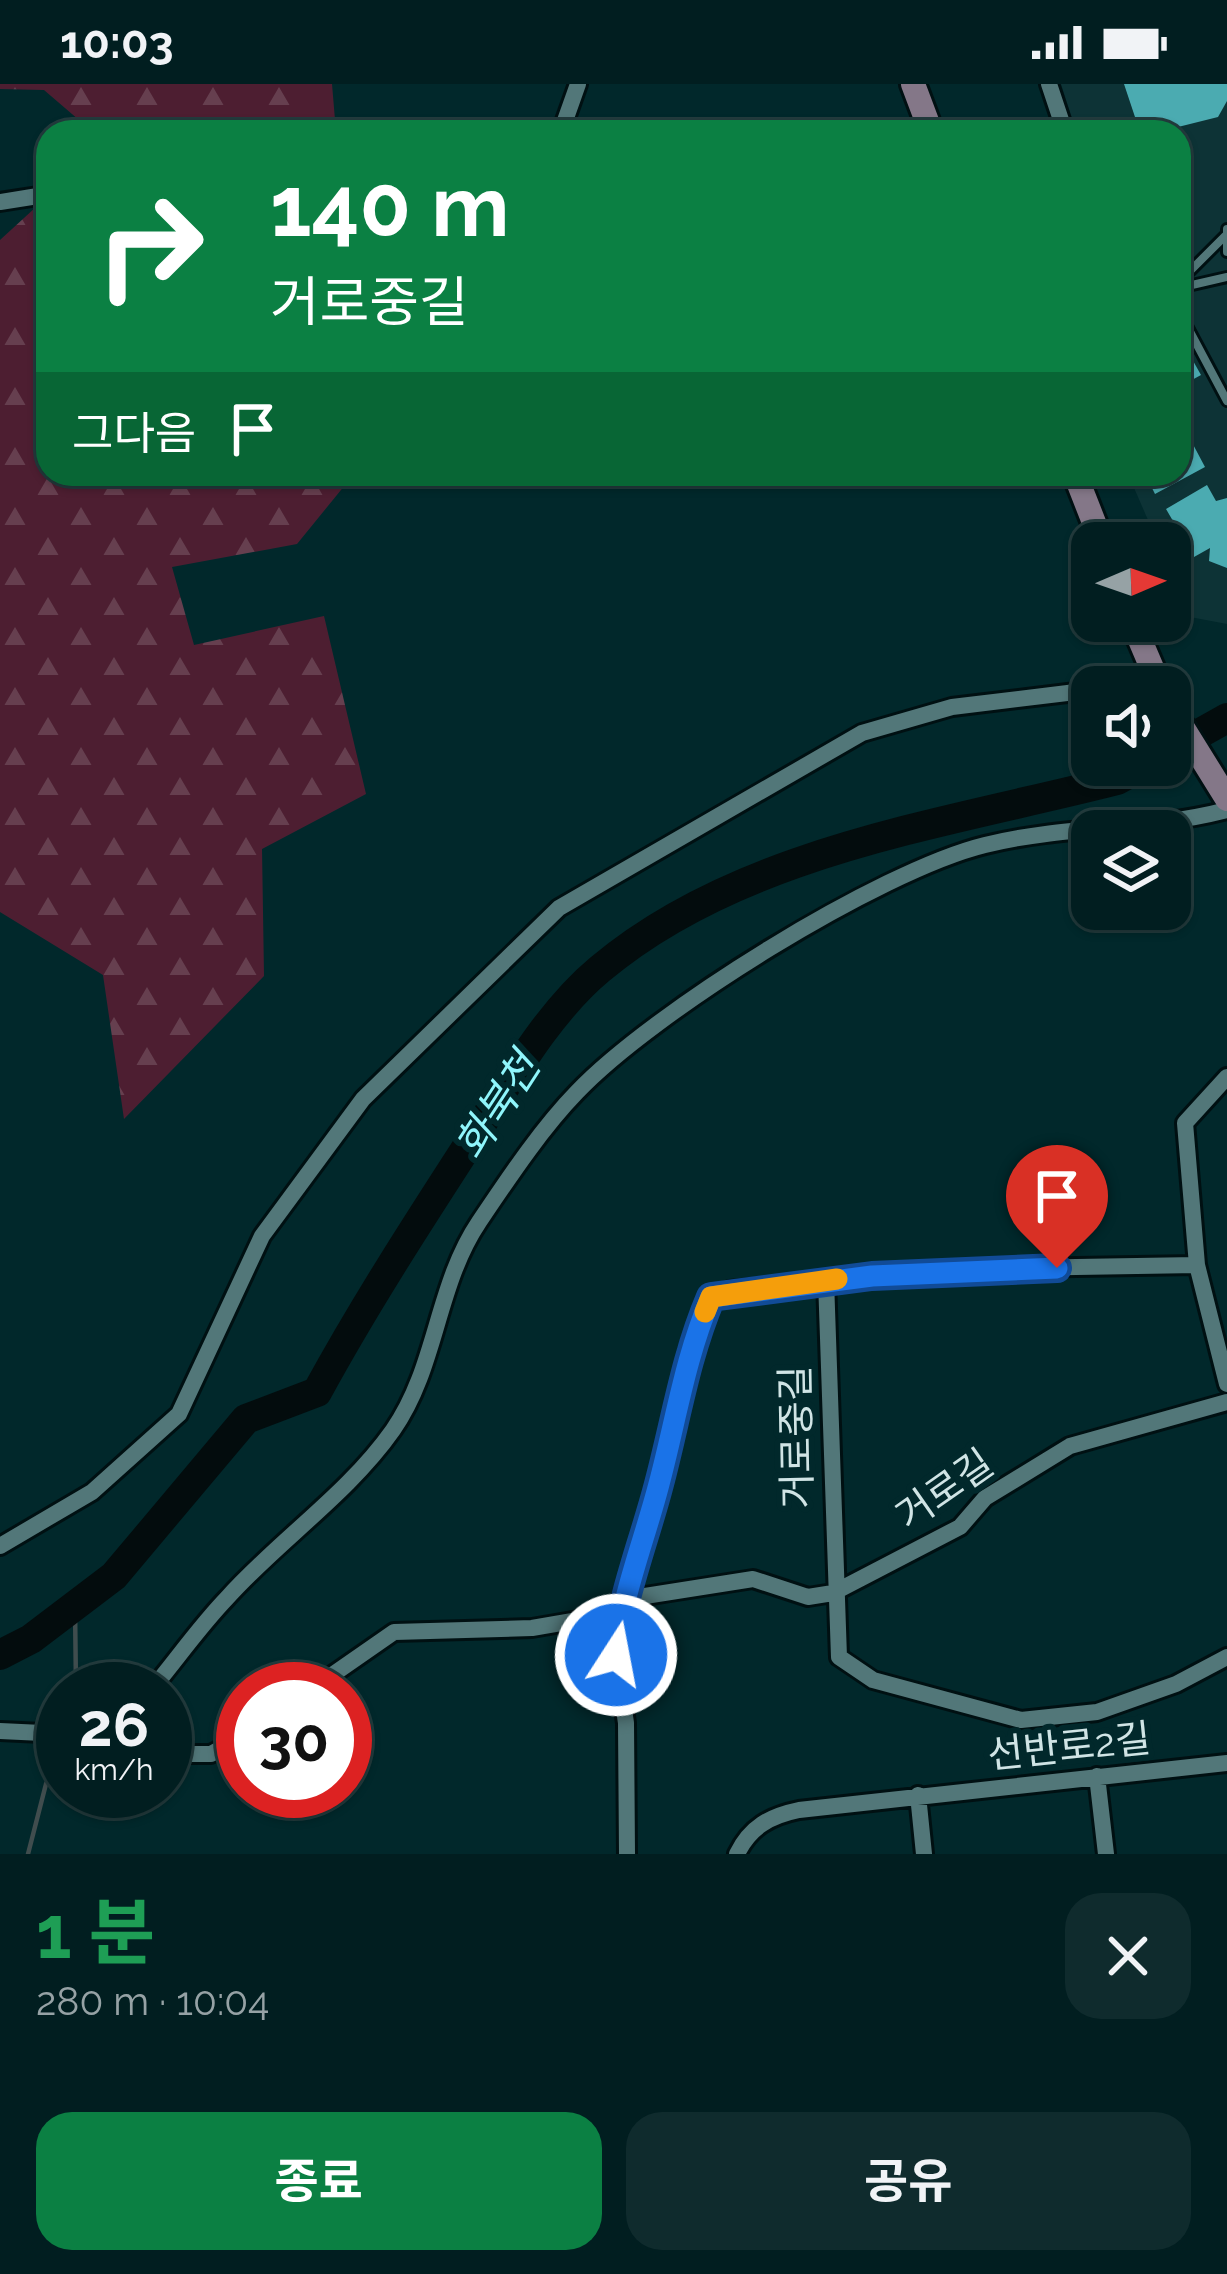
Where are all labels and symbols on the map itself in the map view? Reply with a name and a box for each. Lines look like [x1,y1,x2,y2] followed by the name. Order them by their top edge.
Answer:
[1071,522,1191,642] north arrow
[445,1041,552,1168] water label: 화북천
[1006,1145,1108,1268] pin
[772,1365,820,1509] street label: 거로중길
[887,1439,1001,1539] street label: 거로길
[553,1592,679,1718] position arrow
[216,1662,372,1818] speed limit sign: 30
[985,1715,1153,1777] street label: 선반로2길

